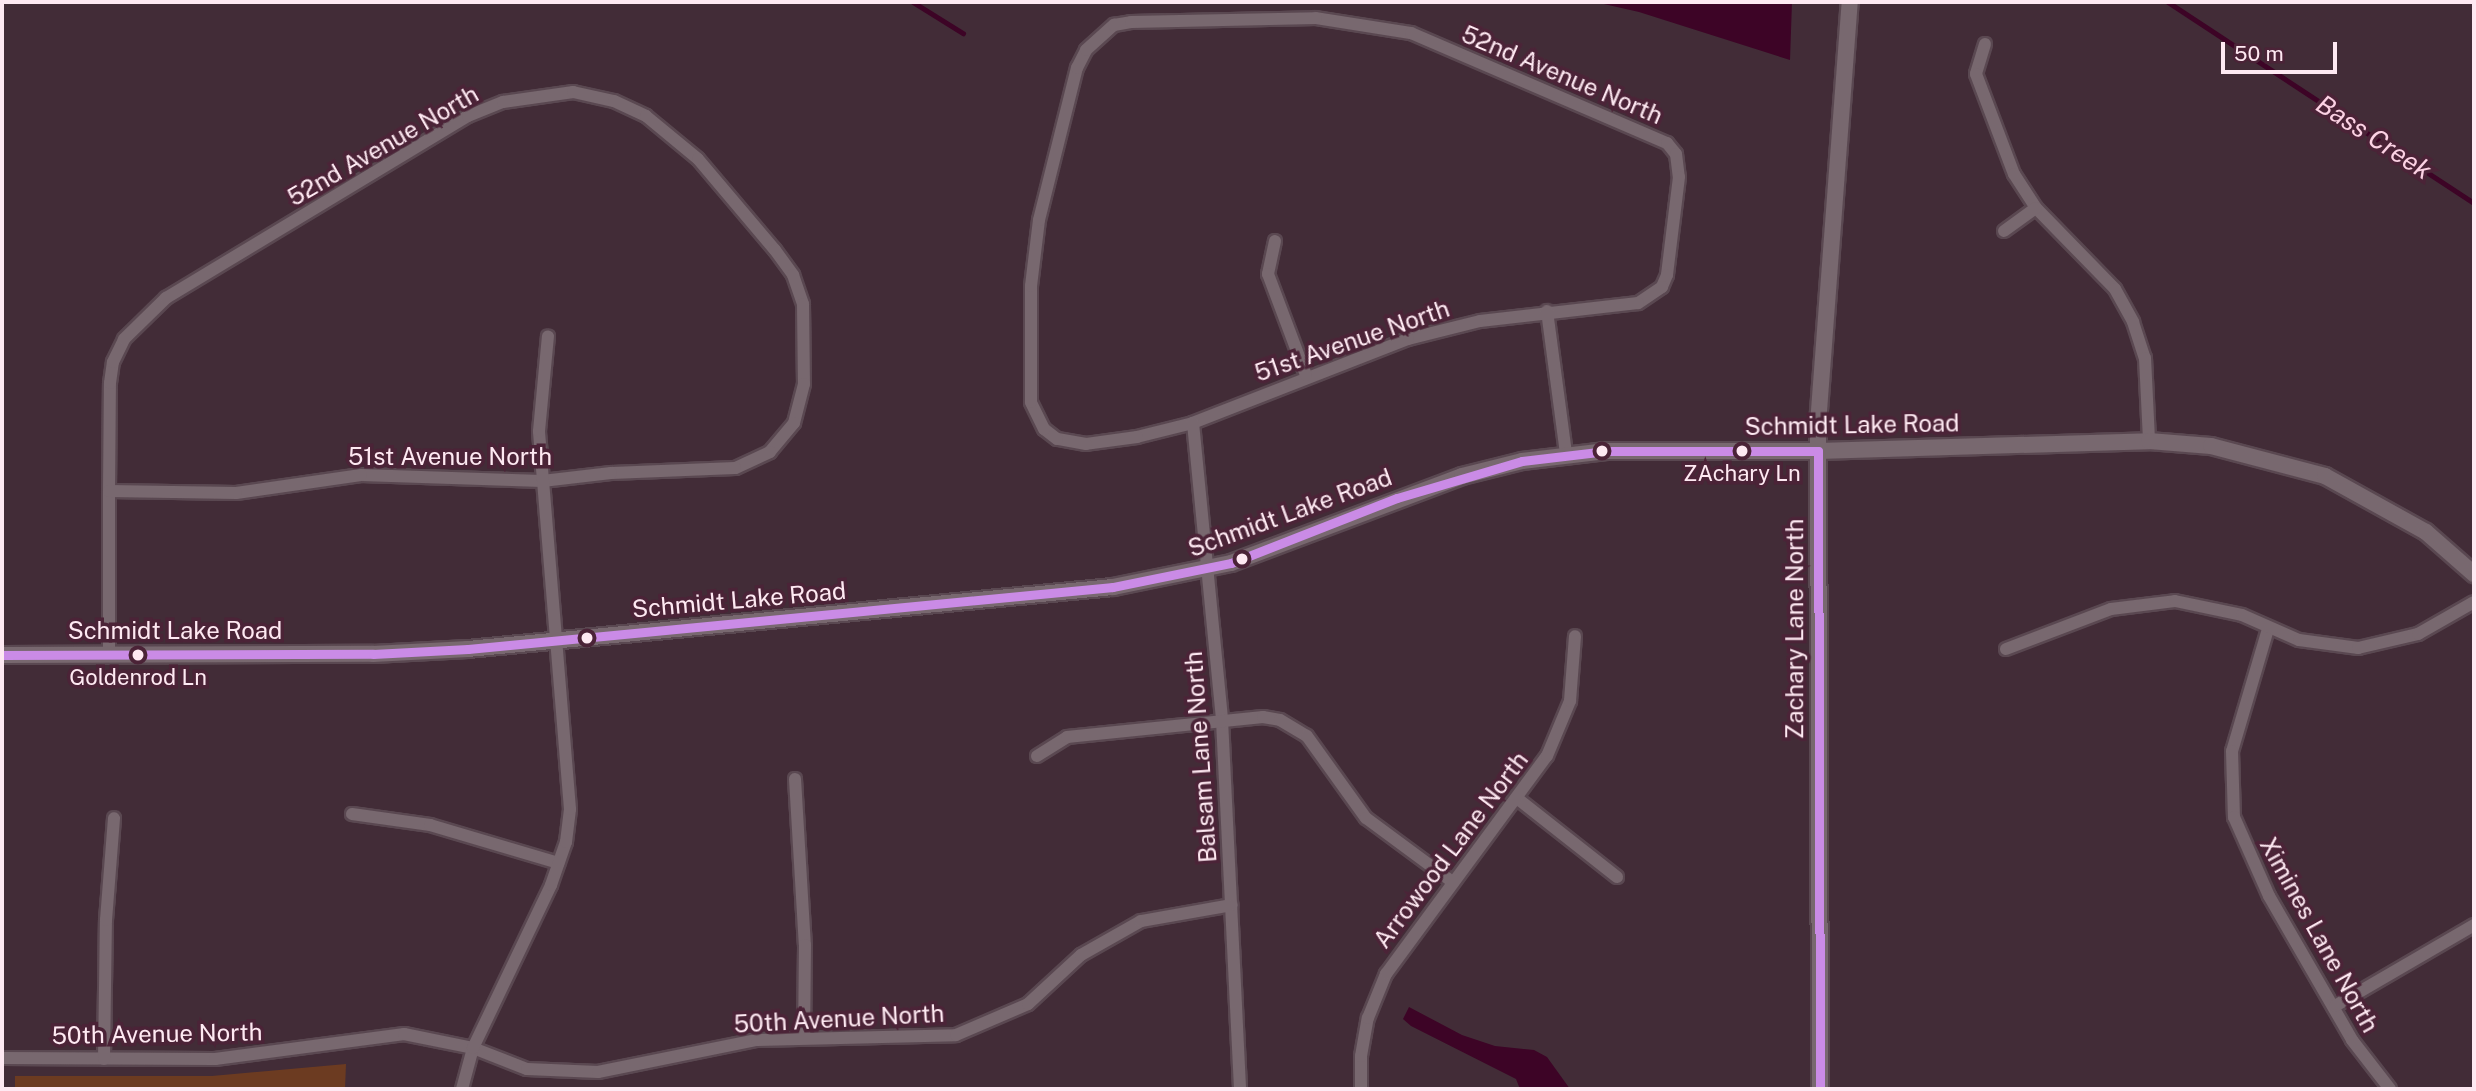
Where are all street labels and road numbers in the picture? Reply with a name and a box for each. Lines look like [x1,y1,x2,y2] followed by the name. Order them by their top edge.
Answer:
[1457,20,1667,130] street label: 52nd Avenue North
[282,80,484,212] street label: 52nd Avenue North
[1251,294,1453,388] street label: 51st Avenue North
[1744,409,1960,441] street label: Schmidt Lake Road
[348,443,552,471] street label: 51st Avenue North
[1184,463,1396,563] street label: Schmidt Lake Road
[1781,519,1809,739] street label: Zachary Lane North
[631,576,847,624] street label: Schmidt Lake Road
[68,617,282,645] street label: Schmidt Lake Road
[1179,650,1223,864] street label: Balsam Lane North
[1368,746,1534,954] street label: Arrowood Lane North
[2253,832,2385,1038] street label: Ximines Lane North
[733,999,945,1039] street label: 50th Avenue North
[51,1018,263,1050] street label: 50th Avenue North

